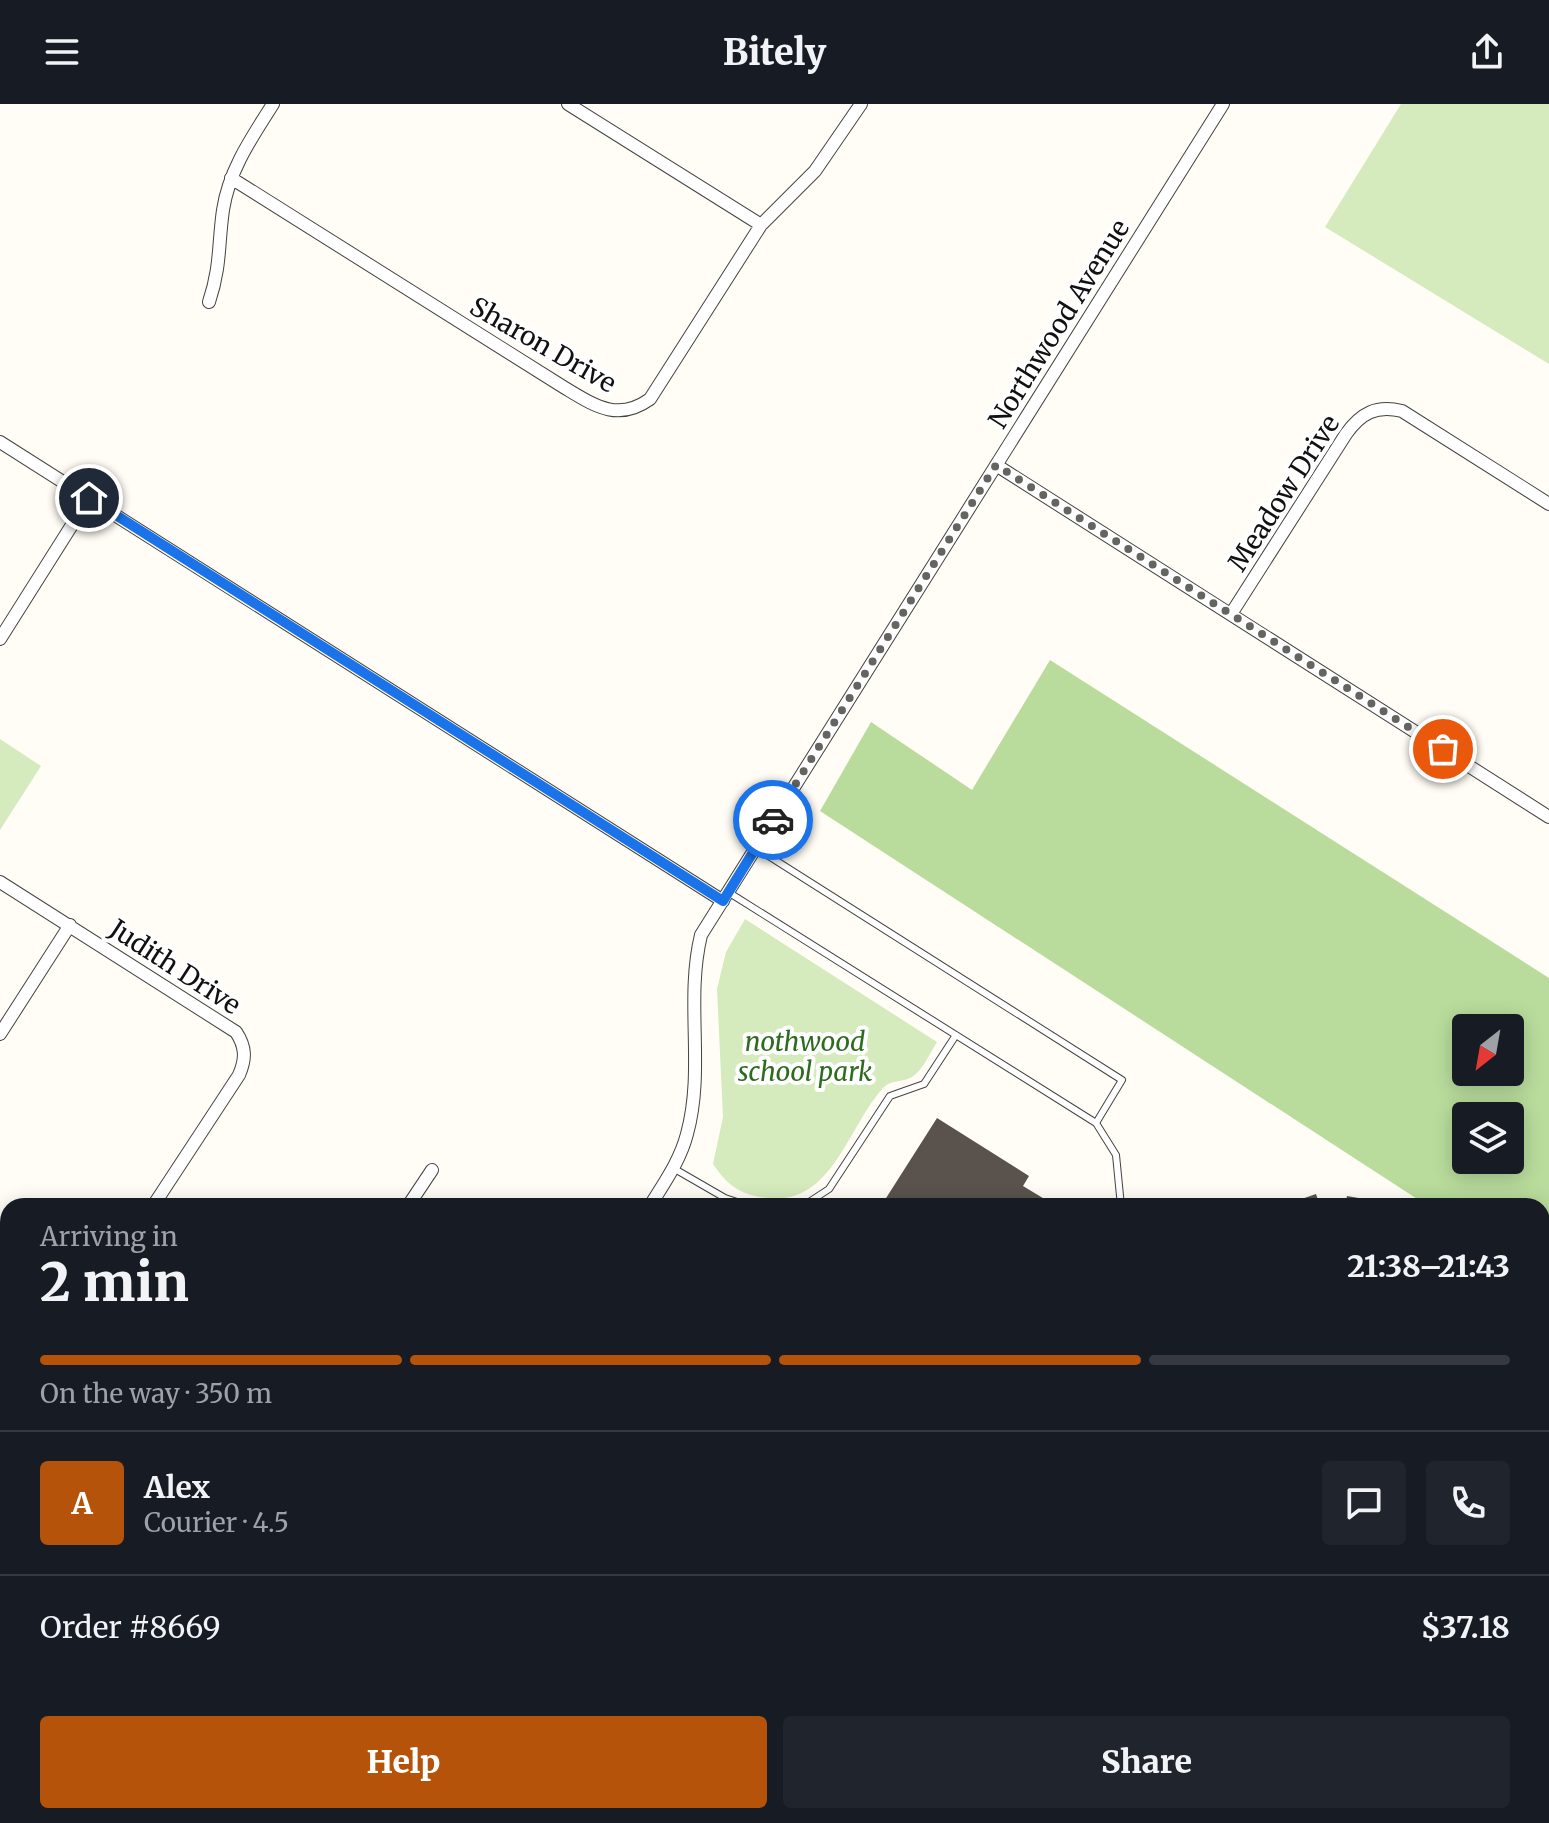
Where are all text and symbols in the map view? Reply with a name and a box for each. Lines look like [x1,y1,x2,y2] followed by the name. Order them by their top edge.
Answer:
[40,30,84,74] icon: menu
[723,30,826,75] text: Bitely
[1465,30,1509,74] icon: share
[981,213,1136,434] street label: Northwood Avenue
[464,289,622,400] street label: Sharon Drive
[1221,408,1346,577] street label: Meadow Drive
[55,464,123,532] pin
[67,476,111,520] icon: home
[1409,715,1477,783] pin
[1421,727,1465,771] icon: bag
[733,780,813,860] courier
[751,798,795,842] icon: car
[103,911,247,1021] street label: Judith Drive
[1452,1014,1524,1086] north arrow
[1452,1014,1524,1174] map controls
[738,1025,872,1088] park label: nothwood school park
[1452,1102,1524,1174] button: layers
[40,1220,178,1253] text: Arriving in
[1347,1247,1510,1285] text: 21:38–21:43
[40,1250,189,1315] text: 2 min
[40,1377,272,1410] text: On the way · 350 m
[1322,1461,1406,1545] button: chat
[1426,1461,1510,1545] button: phone
[144,1468,210,1506] text: Alex
[71,1484,93,1522] text: A
[144,1506,289,1539] text: Courier · 4.5
[40,1608,221,1646] text: Order #8669
[1421,1608,1510,1646] text: $37.18
[40,1716,767,1808] button: Help
[783,1716,1510,1808] button: Share

